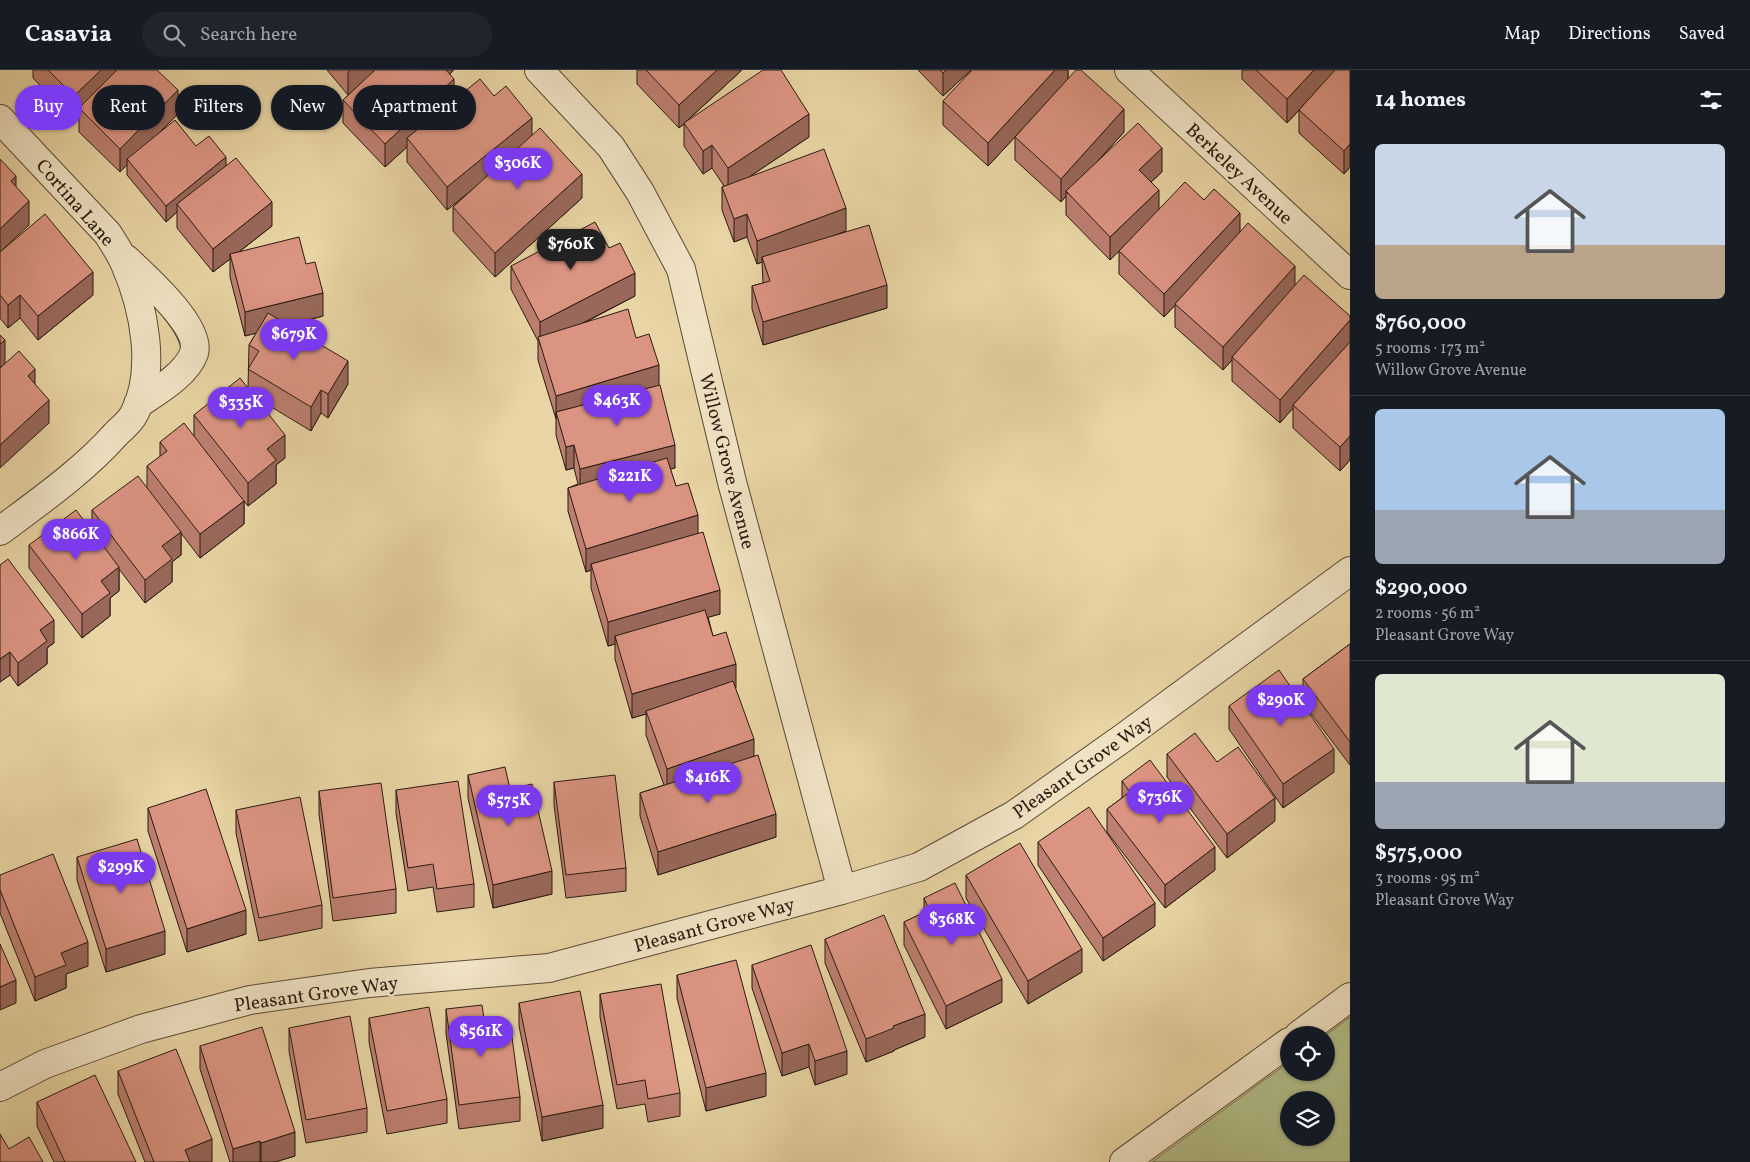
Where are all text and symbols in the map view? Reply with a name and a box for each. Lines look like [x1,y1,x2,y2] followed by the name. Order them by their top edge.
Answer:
[142,12,492,57] search box
[25,18,112,52] text: Casavia
[160,21,188,49] icon: search
[200,22,297,48] text: Search here
[1504,22,1540,47] text: Map
[1568,22,1651,47] text: Directions
[1679,22,1725,47] text: Saved
[15,85,82,130] chip: Buy
[92,85,165,130] chip: Rent
[175,85,261,130] chip: Filters
[271,85,343,130] chip: New
[353,85,476,130] chip: Apartment
[1375,86,1466,115] text: 14 homes
[1697,86,1725,114] icon: filters
[1179,118,1298,231] street label: Berkeley Avenue
[483,148,553,190] pin: $306K
[494,153,542,175] text: $306K
[29,154,120,253] street label: Cortina Lane
[1505,176,1595,266] icon: home
[536,228,606,271] pin: $760K
[548,234,594,256] text: $760K
[1375,309,1466,338] text: $760,000
[259,318,329,361] pin: $679K
[271,324,317,346] text: $679K
[1375,338,1485,360] text: 5 rooms · 173 m²
[1375,360,1527,382] text: Willow Grove Avenue
[692,371,760,552] street label: Willow Grove Avenue
[582,384,652,427] pin: $463K
[206,386,276,429] pin: $335K
[594,390,640,412] text: $463K
[219,392,263,414] text: $335K
[1505,442,1595,532] icon: home
[595,460,665,503] pin: $221K
[608,466,652,488] text: $221K
[41,518,111,561] pin: $866K
[53,524,99,546] text: $866K
[1375,574,1468,603] text: $290,000
[1375,603,1480,625] text: 2 rooms · 56 m²
[1375,625,1514,647] text: Pleasant Grove Way
[1246,684,1316,727] pin: $290K
[1257,690,1305,712] text: $290K
[1505,707,1595,797] icon: home
[1008,710,1158,826] street label: Pleasant Grove Way
[673,762,743,804] pin: $416K
[685,767,731,789] text: $416K
[1125,782,1195,824] pin: $736K
[474,784,544,827] pin: $575K
[1138,787,1182,809] text: $736K
[487,790,531,812] text: $575K
[1375,839,1462,868] text: $575,000
[86,852,156,894] pin: $299K
[98,857,144,879] text: $299K
[1375,868,1480,890] text: 3 rooms · 95 m²
[1375,890,1514,912] text: Pleasant Grove Way
[631,892,798,960] street label: Pleasant Grove Way
[917,904,987,946] pin: $368K
[929,909,975,931] text: $368K
[233,971,400,1019] street label: Pleasant Grove Way
[446,1016,516,1058] pin: $561K
[459,1021,503,1043] text: $561K
[1280,1026,1335,1146] map controls
[1280,1026,1335,1081] button: locate
[1280,1091,1335,1146] button: layers

